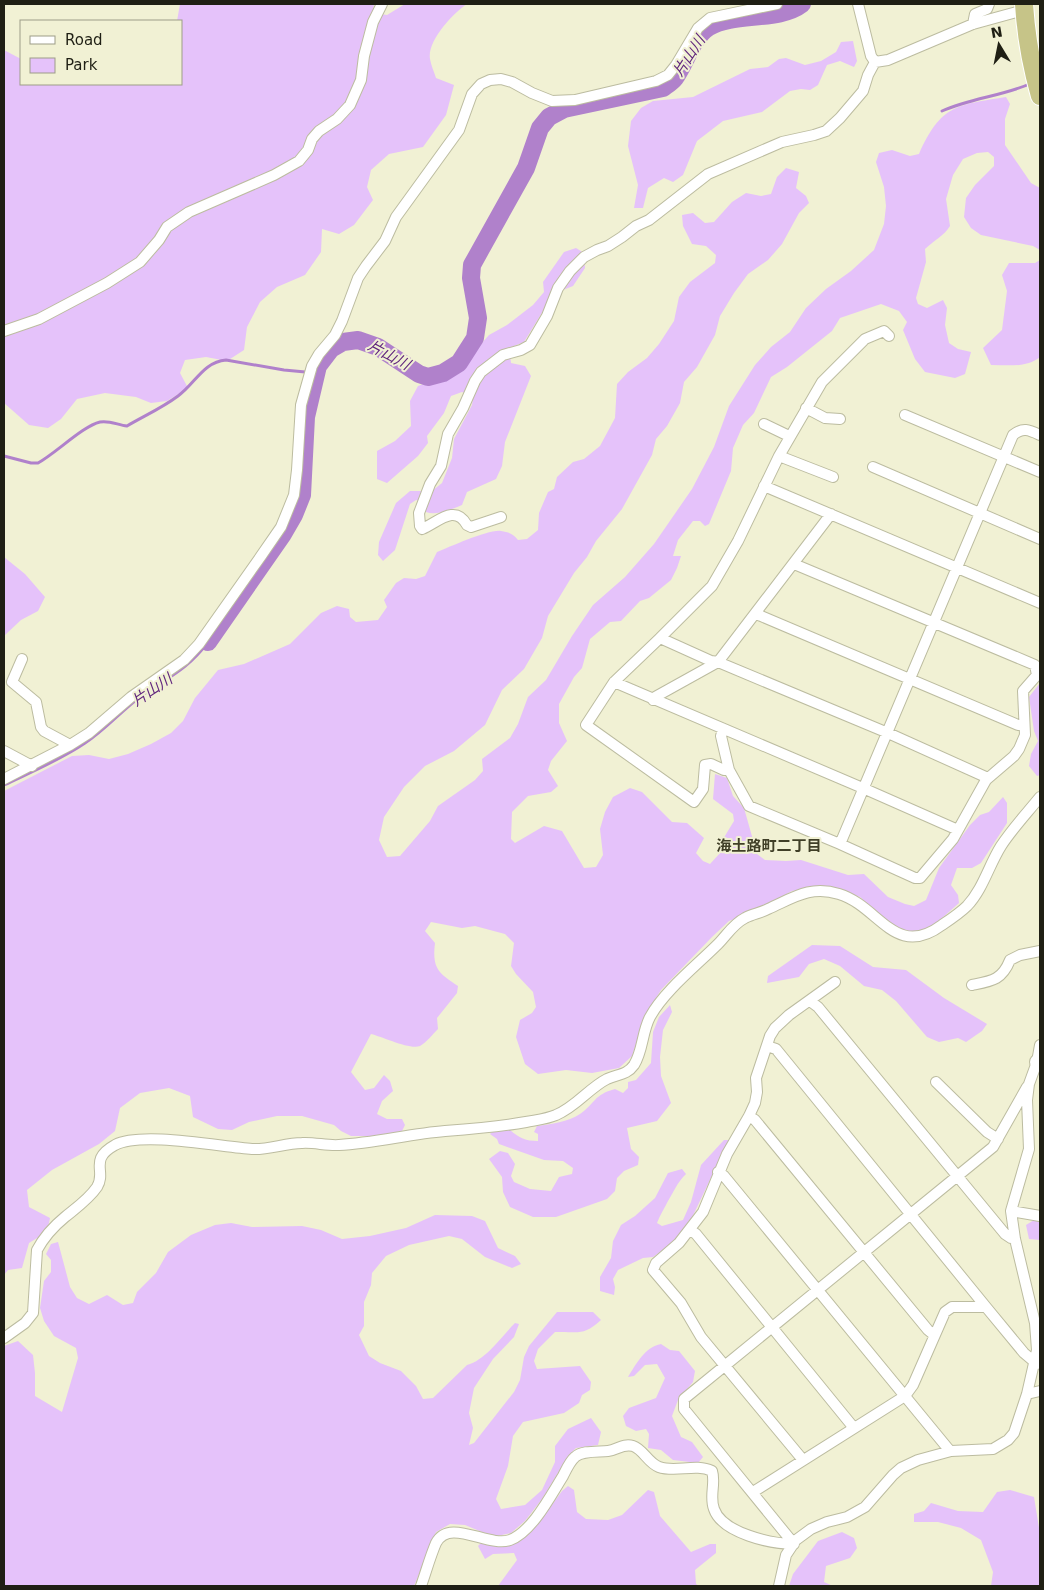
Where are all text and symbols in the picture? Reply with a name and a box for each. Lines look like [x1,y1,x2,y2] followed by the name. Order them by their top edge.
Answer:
[20,20,182,85] legend
[974,20,1024,70] north arrow
[990,23,1004,41] text: N
[65,31,103,49] text: Road
[669,31,710,80] water label: 片山川
[65,56,98,74] text: Park
[365,336,415,374] water label: 片山川
[128,669,177,710] water label: 片山川
[716,837,822,855] district label: 海土路町二丁目

